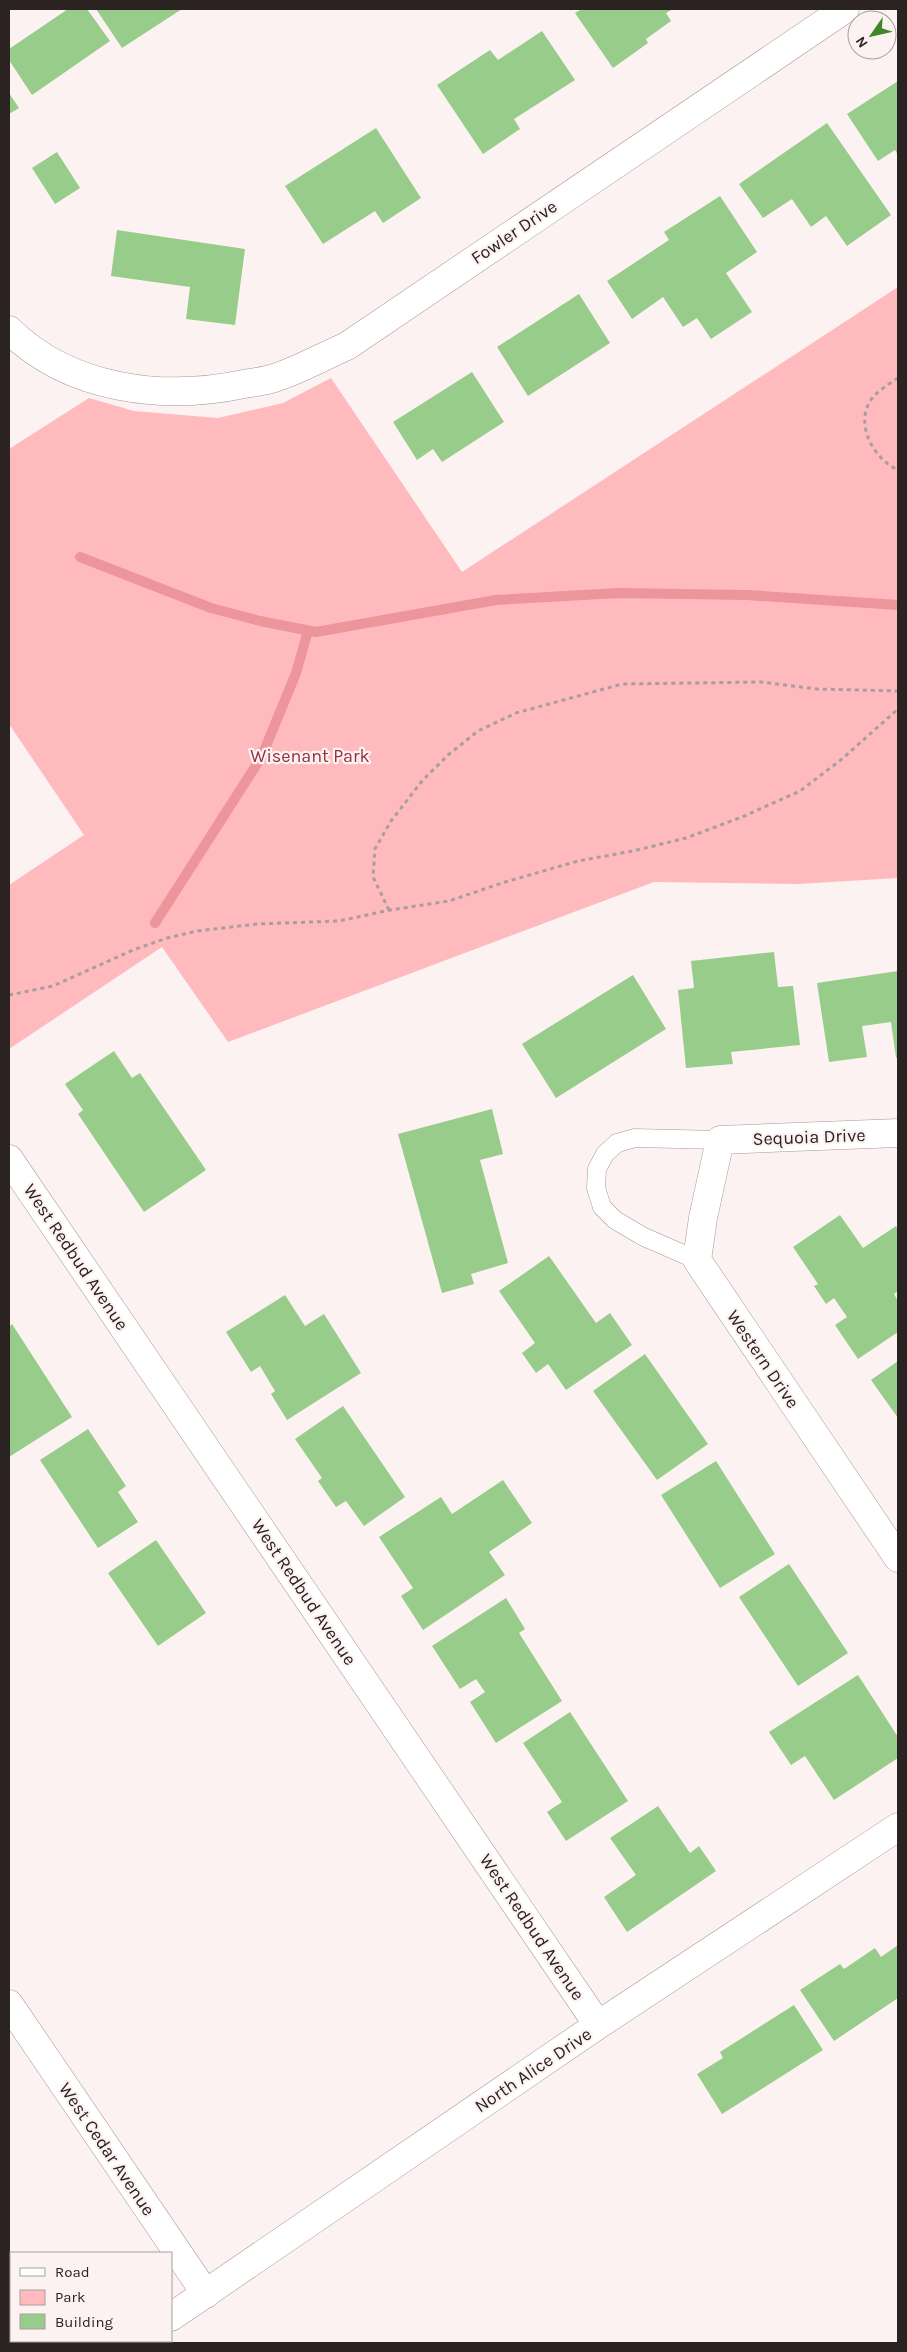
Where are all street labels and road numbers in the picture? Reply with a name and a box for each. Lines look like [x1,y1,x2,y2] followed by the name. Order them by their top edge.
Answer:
[467,195,561,269] street label: Fowler Drive
[752,1124,866,1150] street label: Sequoia Drive
[19,1180,133,1334] street label: West Redbud Avenue
[722,1306,804,1412] street label: Western Drive
[247,1515,361,1669] street label: West Redbud Avenue
[475,1850,589,2004] street label: West Redbud Avenue
[470,2023,596,2117] street label: North Alice Drive
[54,2078,160,2220] street label: West Cedar Avenue

